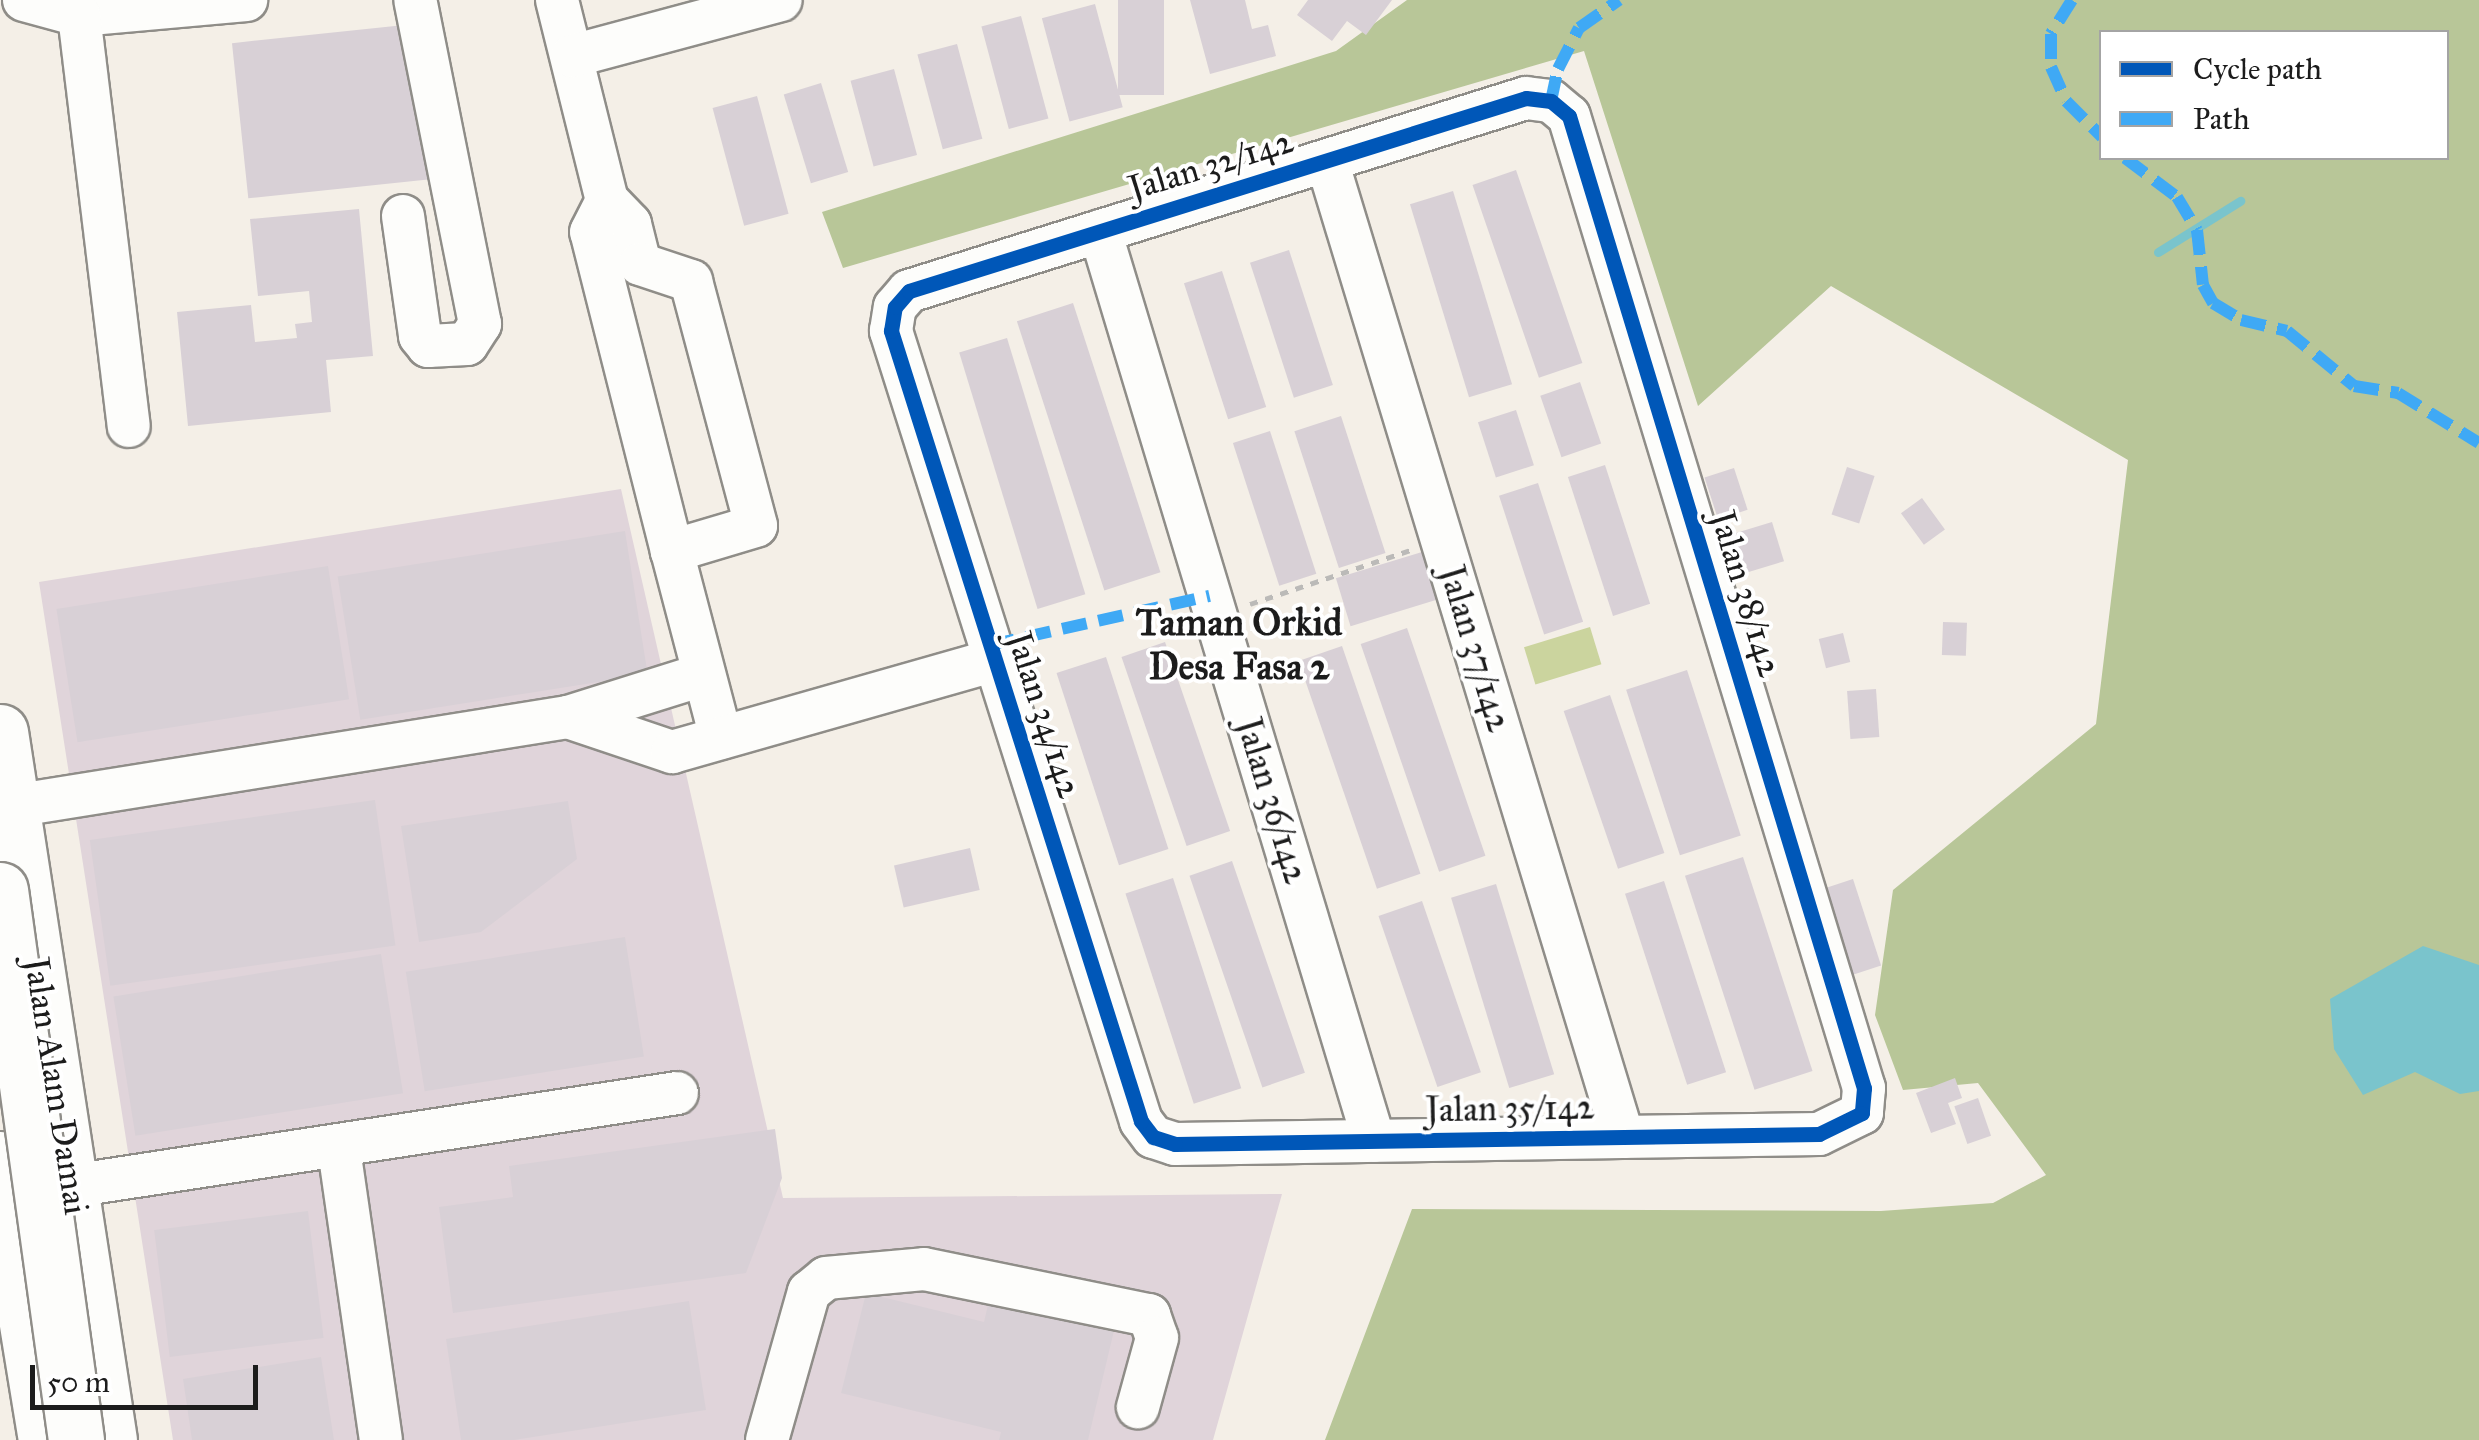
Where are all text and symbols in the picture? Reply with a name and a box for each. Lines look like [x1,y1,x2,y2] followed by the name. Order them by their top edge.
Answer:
[2099,30,2449,160] legend
[2193,51,2322,87] text: Cycle path
[2193,101,2250,137] text: Path
[1124,120,1298,210] street label: Jalan 32/142
[1701,506,1791,682] street label: Jalan 38/142
[1430,561,1520,737] street label: Jalan 37/142
[1136,600,1342,689] district label: Taman Orkid Desa Fasa 2
[997,627,1091,803] street label: Jalan 34/142
[1227,713,1317,889] street label: Jalan 36/142
[15,954,97,1218] street label: Jalan Alam Damai
[1425,1087,1595,1131] street label: Jalan 35/142
[35,1345,262,1407] scale bar
[47,1364,110,1400] text: 50 m

